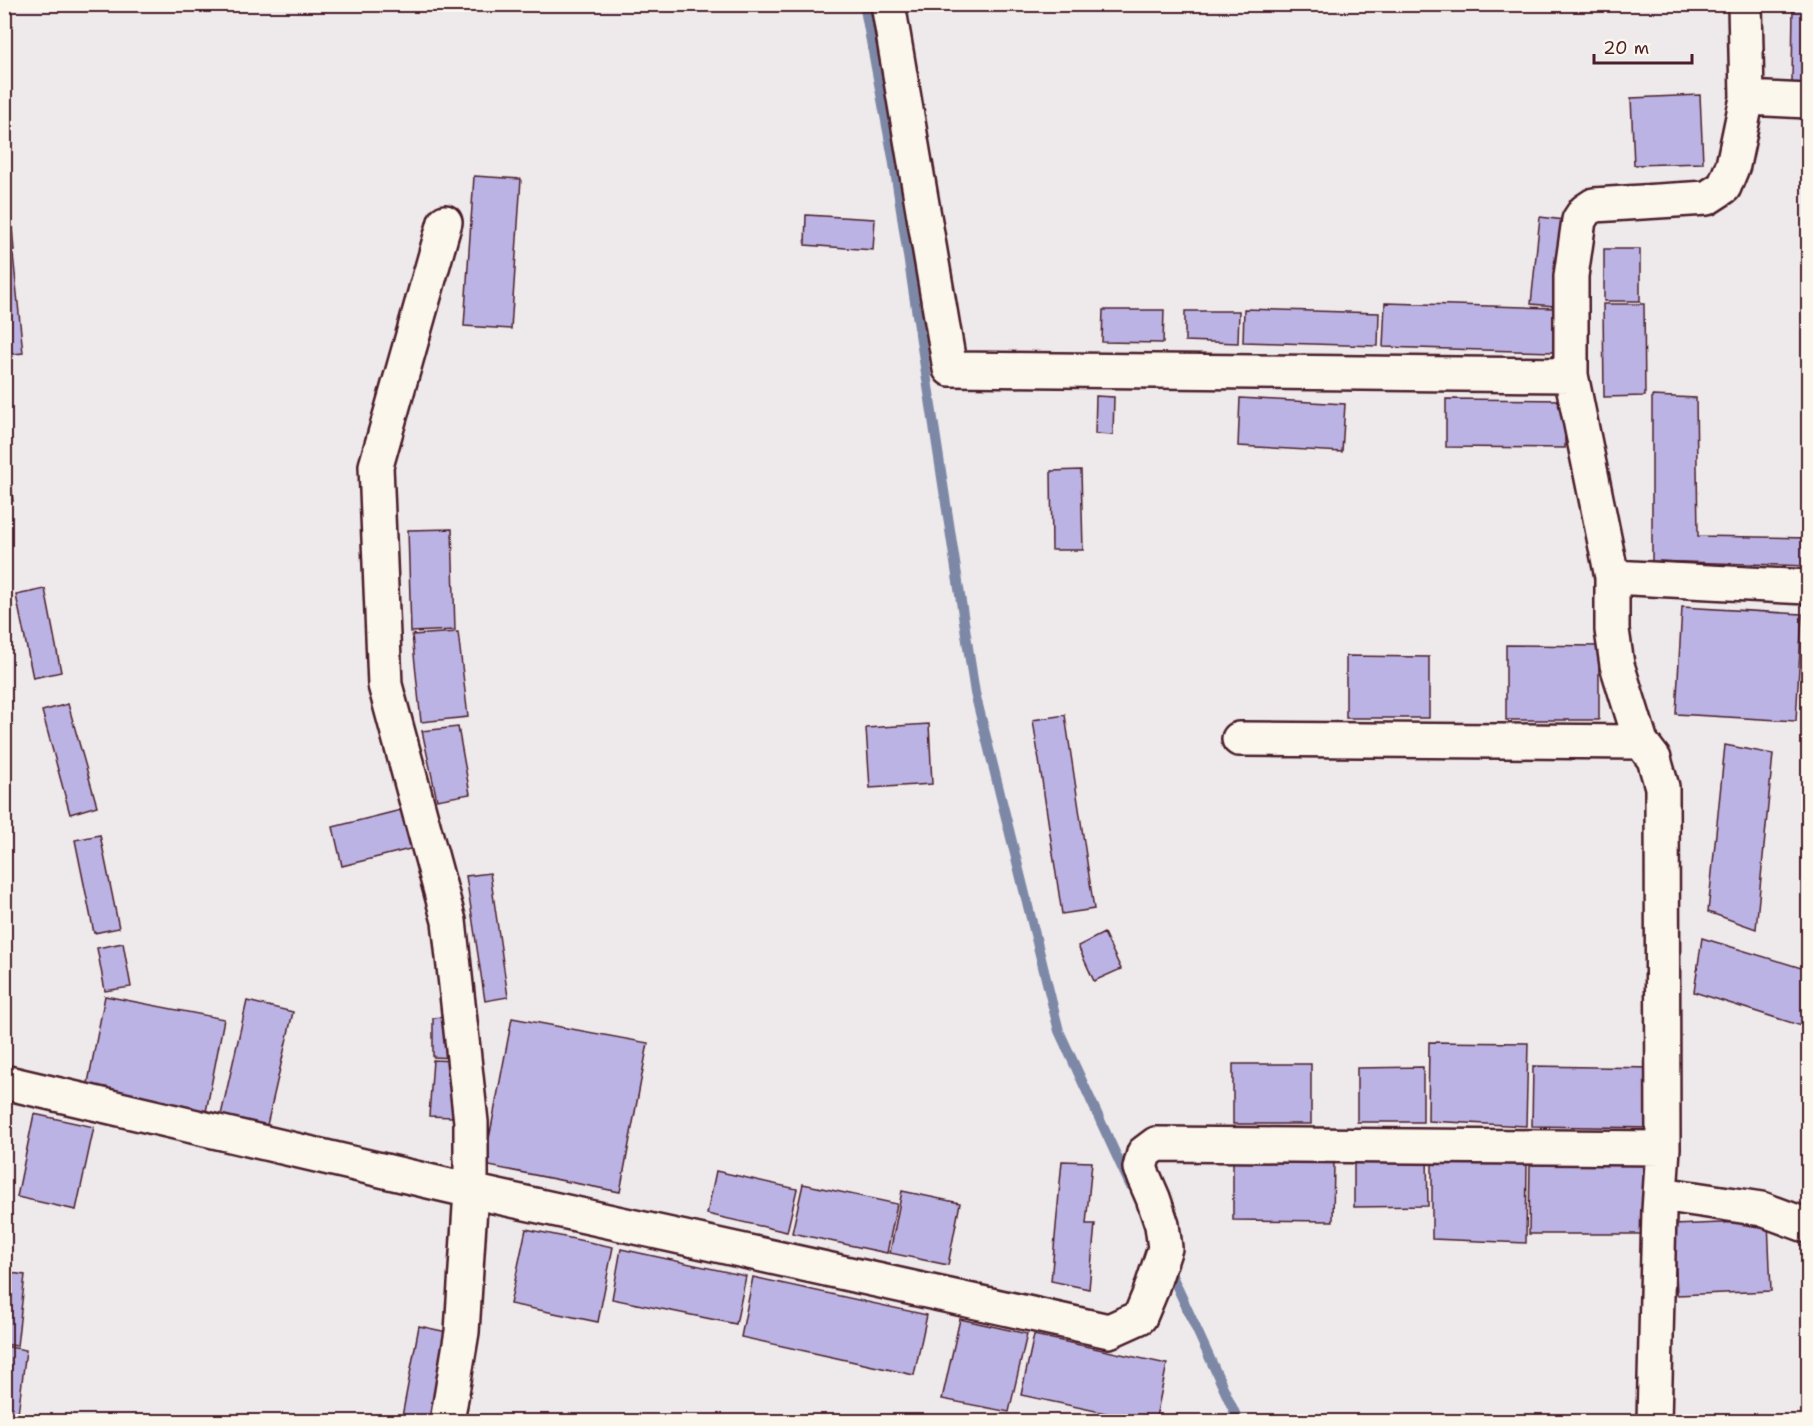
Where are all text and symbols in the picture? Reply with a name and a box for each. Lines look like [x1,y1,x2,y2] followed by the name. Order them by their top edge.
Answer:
[1594,27,1692,65] scale bar
[1603,36,1649,60] text: 20 m

